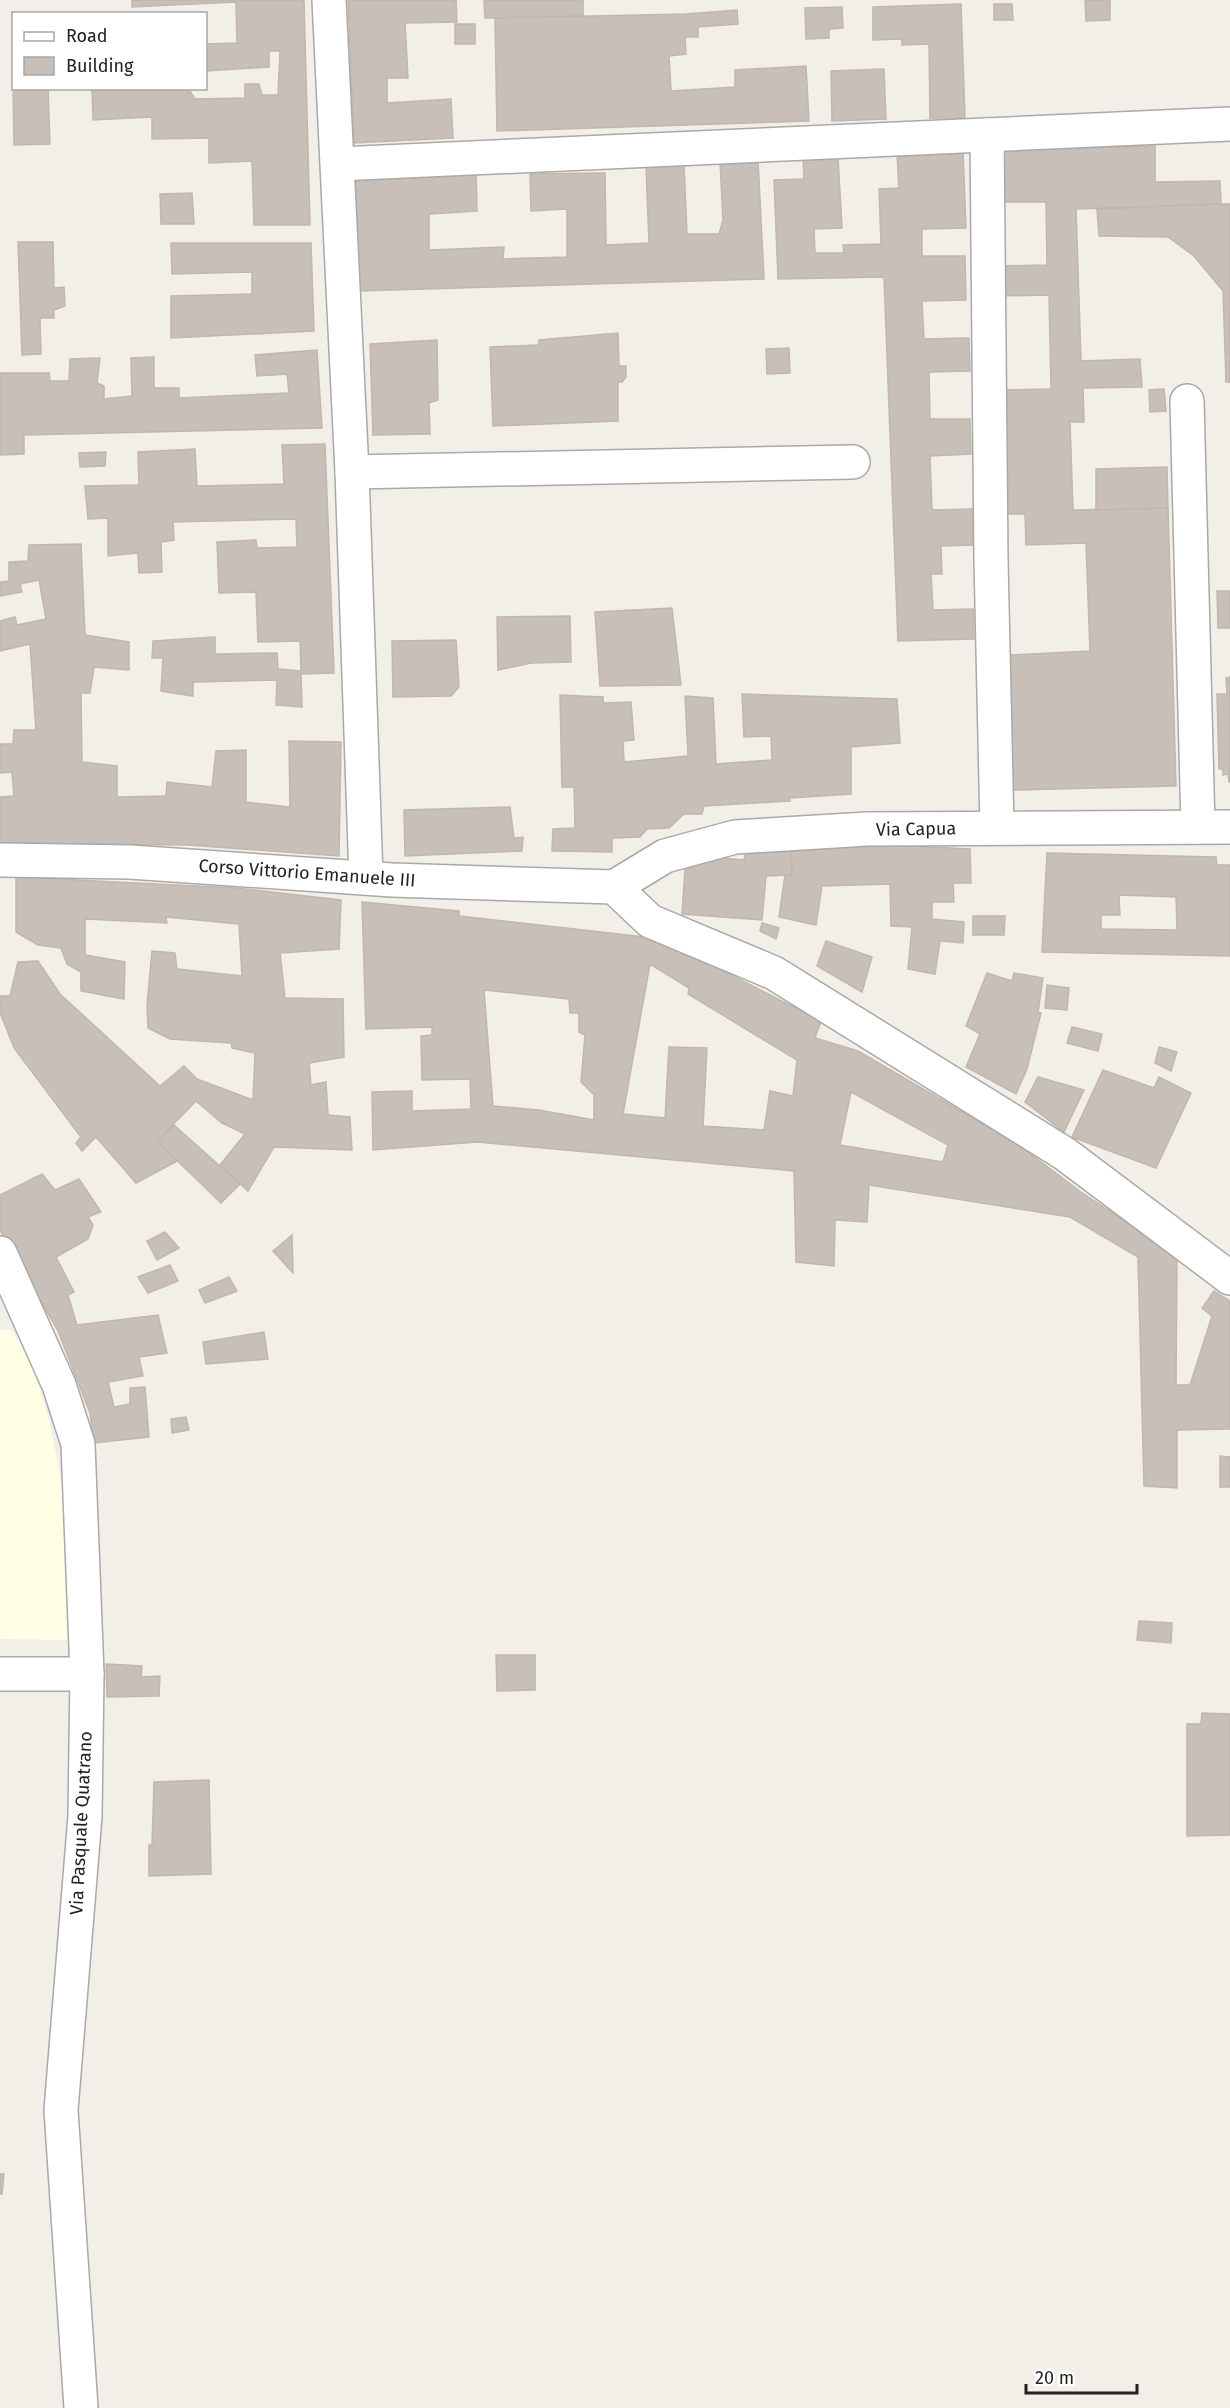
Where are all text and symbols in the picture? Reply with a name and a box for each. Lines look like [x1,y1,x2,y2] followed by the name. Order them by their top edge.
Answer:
[12,12,207,90] legend
[66,25,108,47] text: Road
[66,55,134,77] text: Building
[876,817,956,841] street label: Via Capua
[198,854,416,892] street label: Corso Vittorio Emanuele III
[65,1730,97,1916] street label: Via Pasquale Quatrano
[1026,2357,1137,2395] scale bar
[1035,2367,1074,2389] text: 20 m

